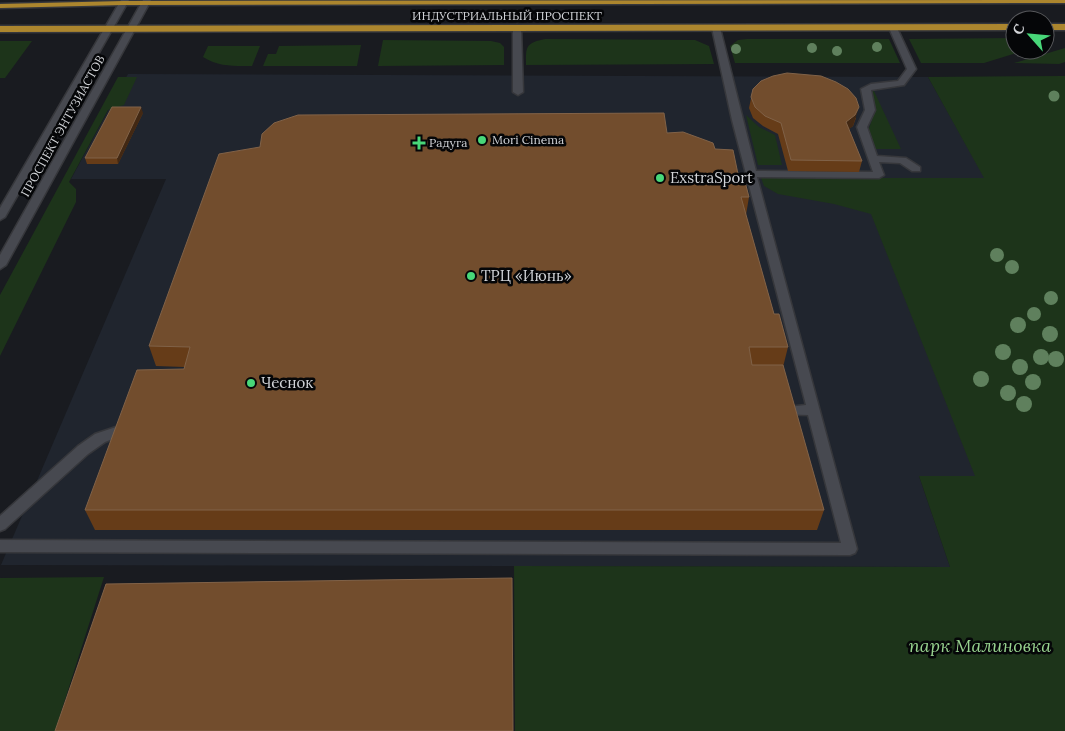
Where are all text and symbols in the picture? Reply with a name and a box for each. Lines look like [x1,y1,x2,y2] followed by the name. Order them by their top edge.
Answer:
[412,8,602,23] street label: ИНДУСТРИАЛЬНЫЙ ПРОСПЕКТ
[1005,10,1055,60] north arrow
[1008,20,1029,37] text: С
[17,52,108,199] street label: ПРОСПЕКТ ЭНТУЗИАСТОВ
[492,132,564,147] place label: Mori Cinema
[476,134,488,146] marker: Mori Cinema
[429,135,467,150] place label: Радуга
[413,137,425,149] marker: Радуга
[670,168,753,187] place label: ExstraSport
[654,172,666,184] marker: ExstraSport
[481,266,572,285] place label: ТРЦ «Июнь»
[465,270,477,282] marker: ТРЦ «Июнь»
[261,373,313,392] place label: Чеснок
[245,377,257,389] marker: Чеснок
[909,634,1051,657] park label: парк Малиновка

